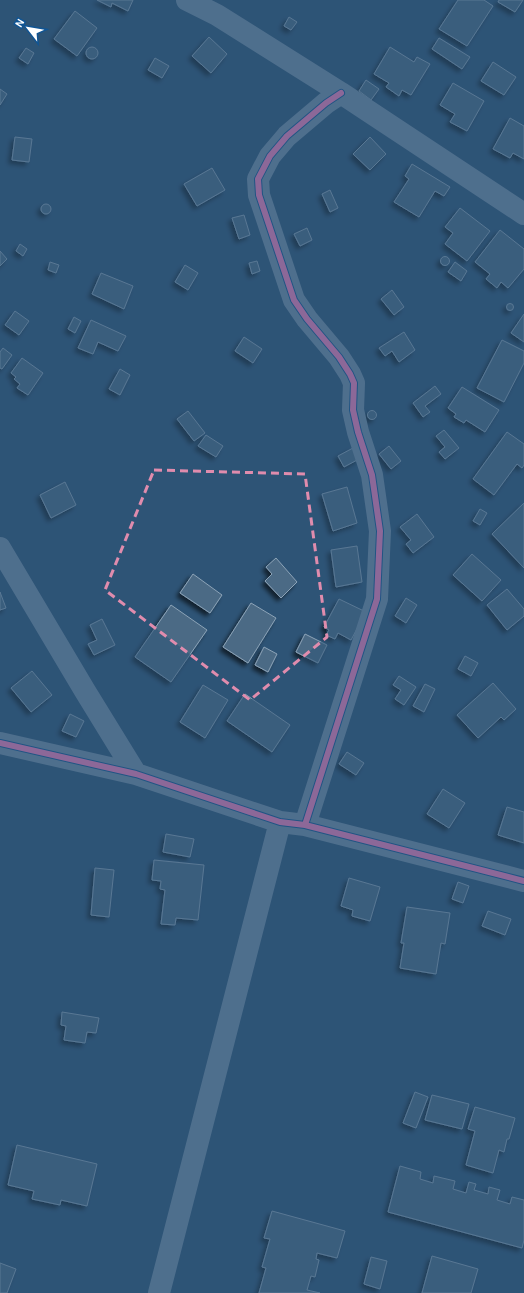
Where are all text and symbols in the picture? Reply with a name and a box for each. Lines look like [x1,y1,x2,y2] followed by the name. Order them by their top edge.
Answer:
[8,8,48,48] north arrow
[12,16,27,30] text: N

